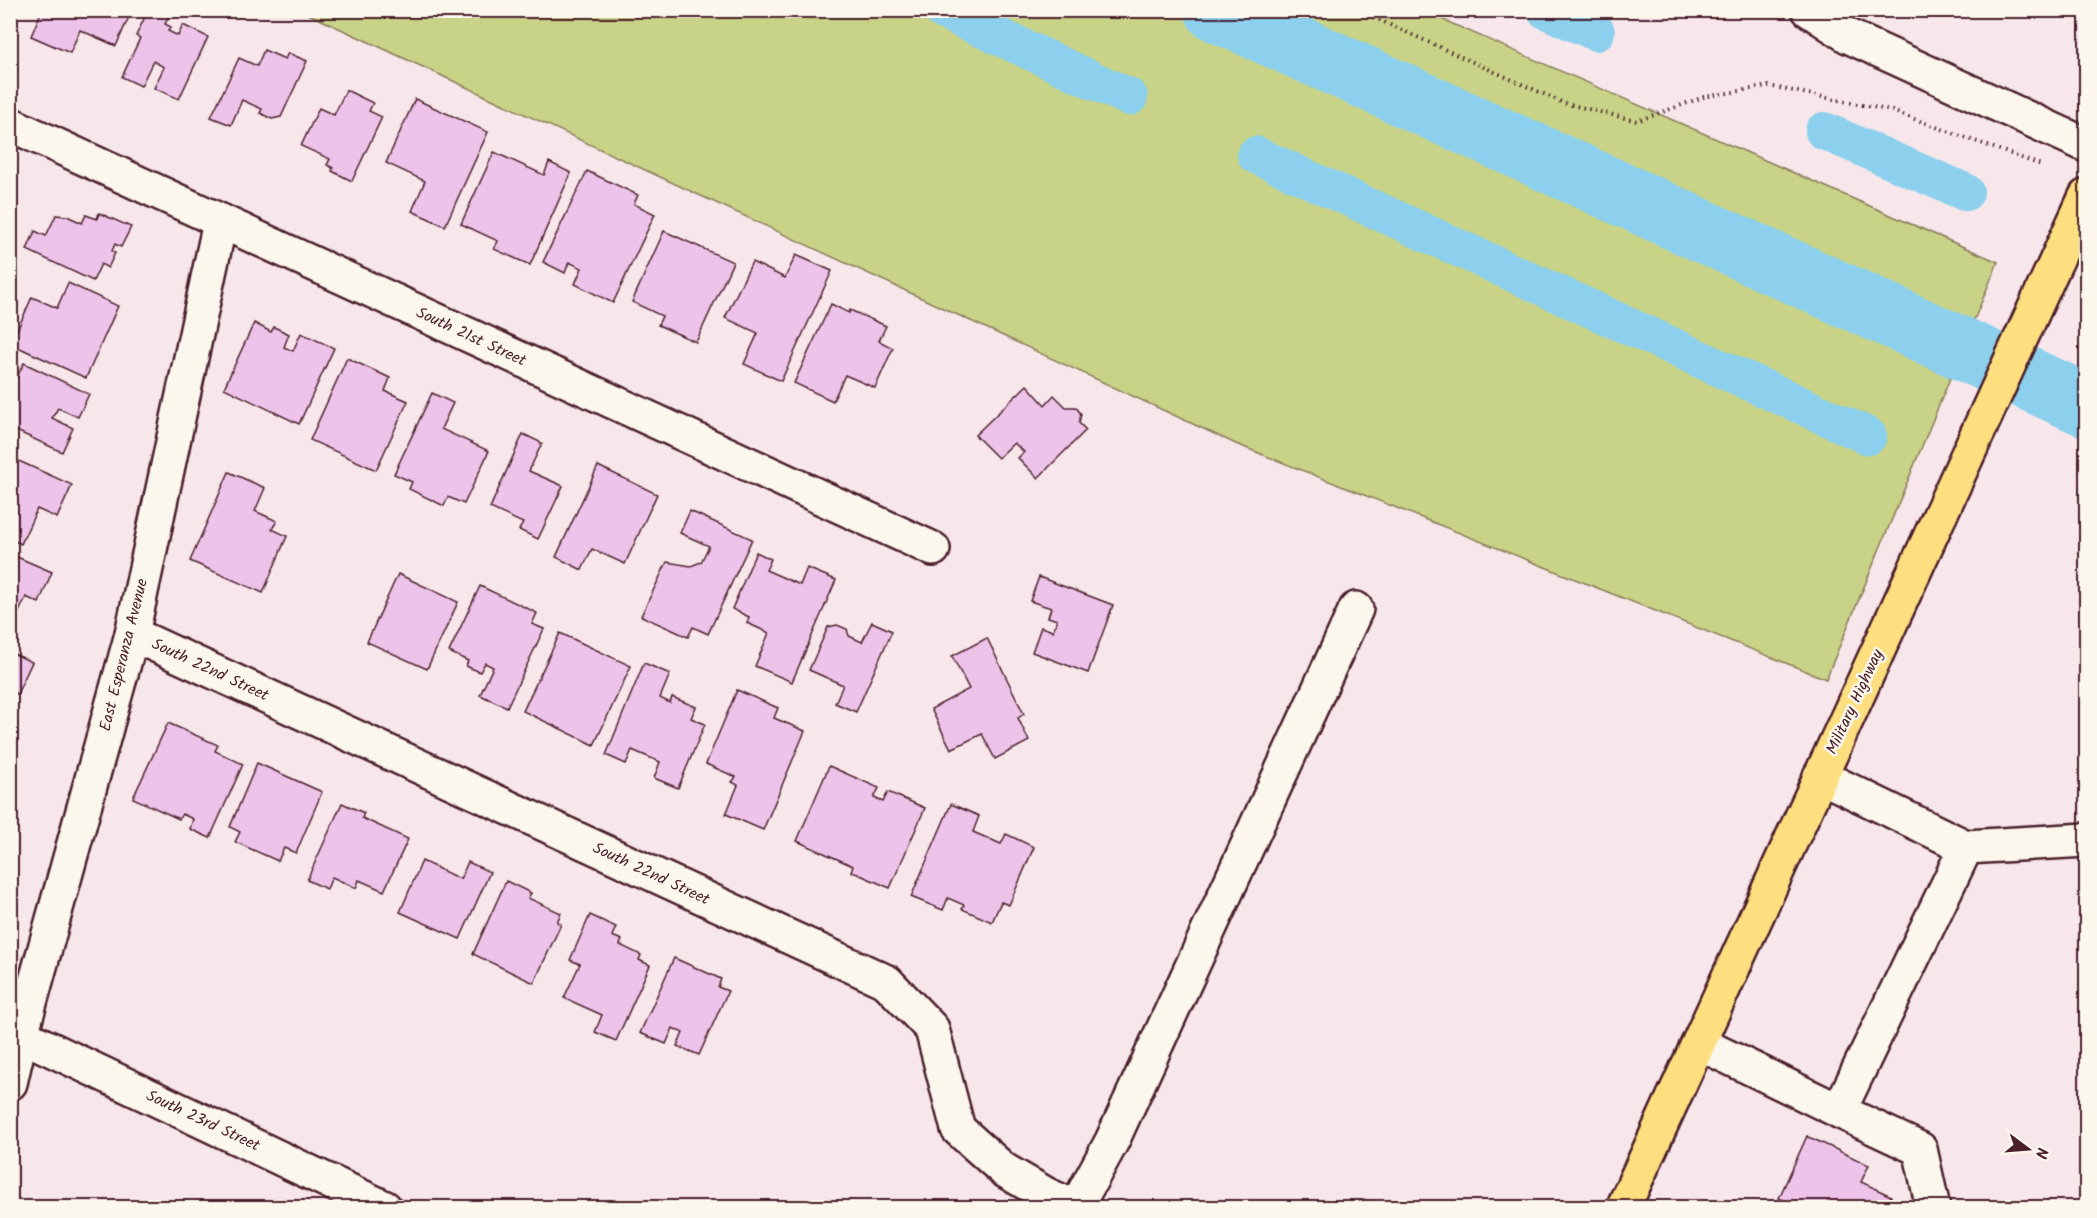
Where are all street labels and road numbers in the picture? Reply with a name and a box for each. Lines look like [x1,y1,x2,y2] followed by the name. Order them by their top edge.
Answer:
[412,301,531,374] street label: South 21st Street
[93,576,155,734] street label: East Esperanza Avenue
[147,632,273,708] street label: South 22nd Street
[1820,645,1891,759] street label: Military Highway
[588,836,714,912] street label: South 22nd Street
[142,1084,265,1159] street label: South 23rd Street

